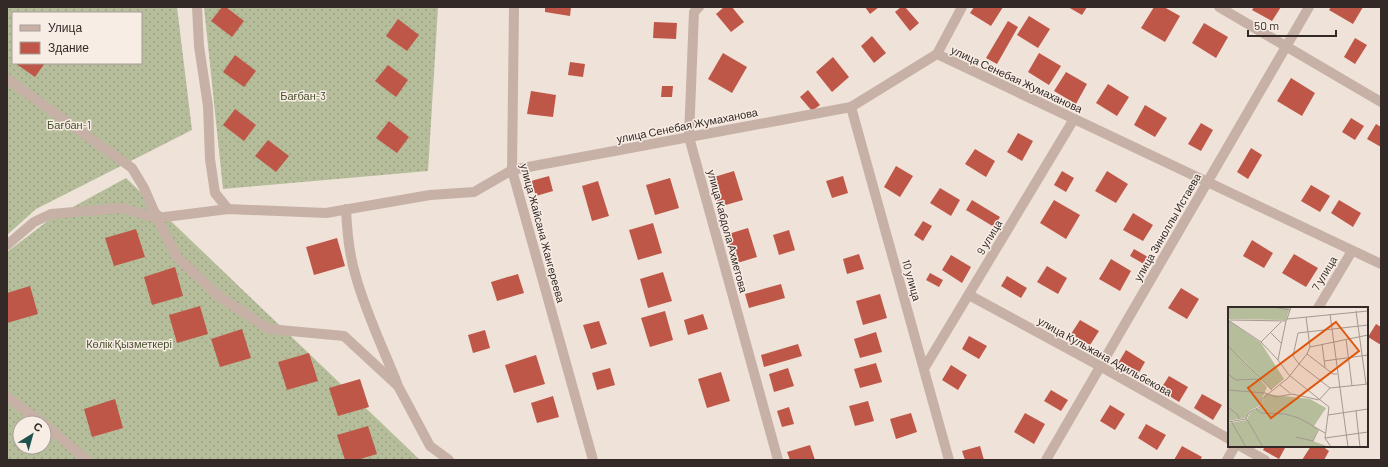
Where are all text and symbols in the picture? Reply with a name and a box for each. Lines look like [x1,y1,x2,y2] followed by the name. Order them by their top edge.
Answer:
[12,12,142,64] legend
[1248,12,1336,38] scale bar
[1254,18,1279,32] text: 50 m
[48,20,82,35] text: Улица
[48,40,89,55] text: Здание
[949,43,1086,116] street label: улица Сенебая Жумаханова
[280,89,326,102] park label: Бағбан-3
[615,105,760,145] street label: улица Сенебая Жумаханова
[47,118,91,131] park label: Бағбан-1
[518,162,568,305] street label: улица Жайсана Жангереева
[705,168,751,295] street label: улица Кабдола Ахметова
[1131,170,1204,283] street label: улица Зиноллы Истаева
[974,217,1005,257] street label: 9 улица
[1309,253,1340,292] street label: 7 улица
[900,258,924,303] street label: 10 улица
[1228,307,1368,447] inset map
[1036,314,1175,399] street label: улица Кульжана Адильбекова
[86,337,172,350] park label: Көлік Қызметкері
[12,415,52,455] north arrow
[31,419,45,434] text: С

